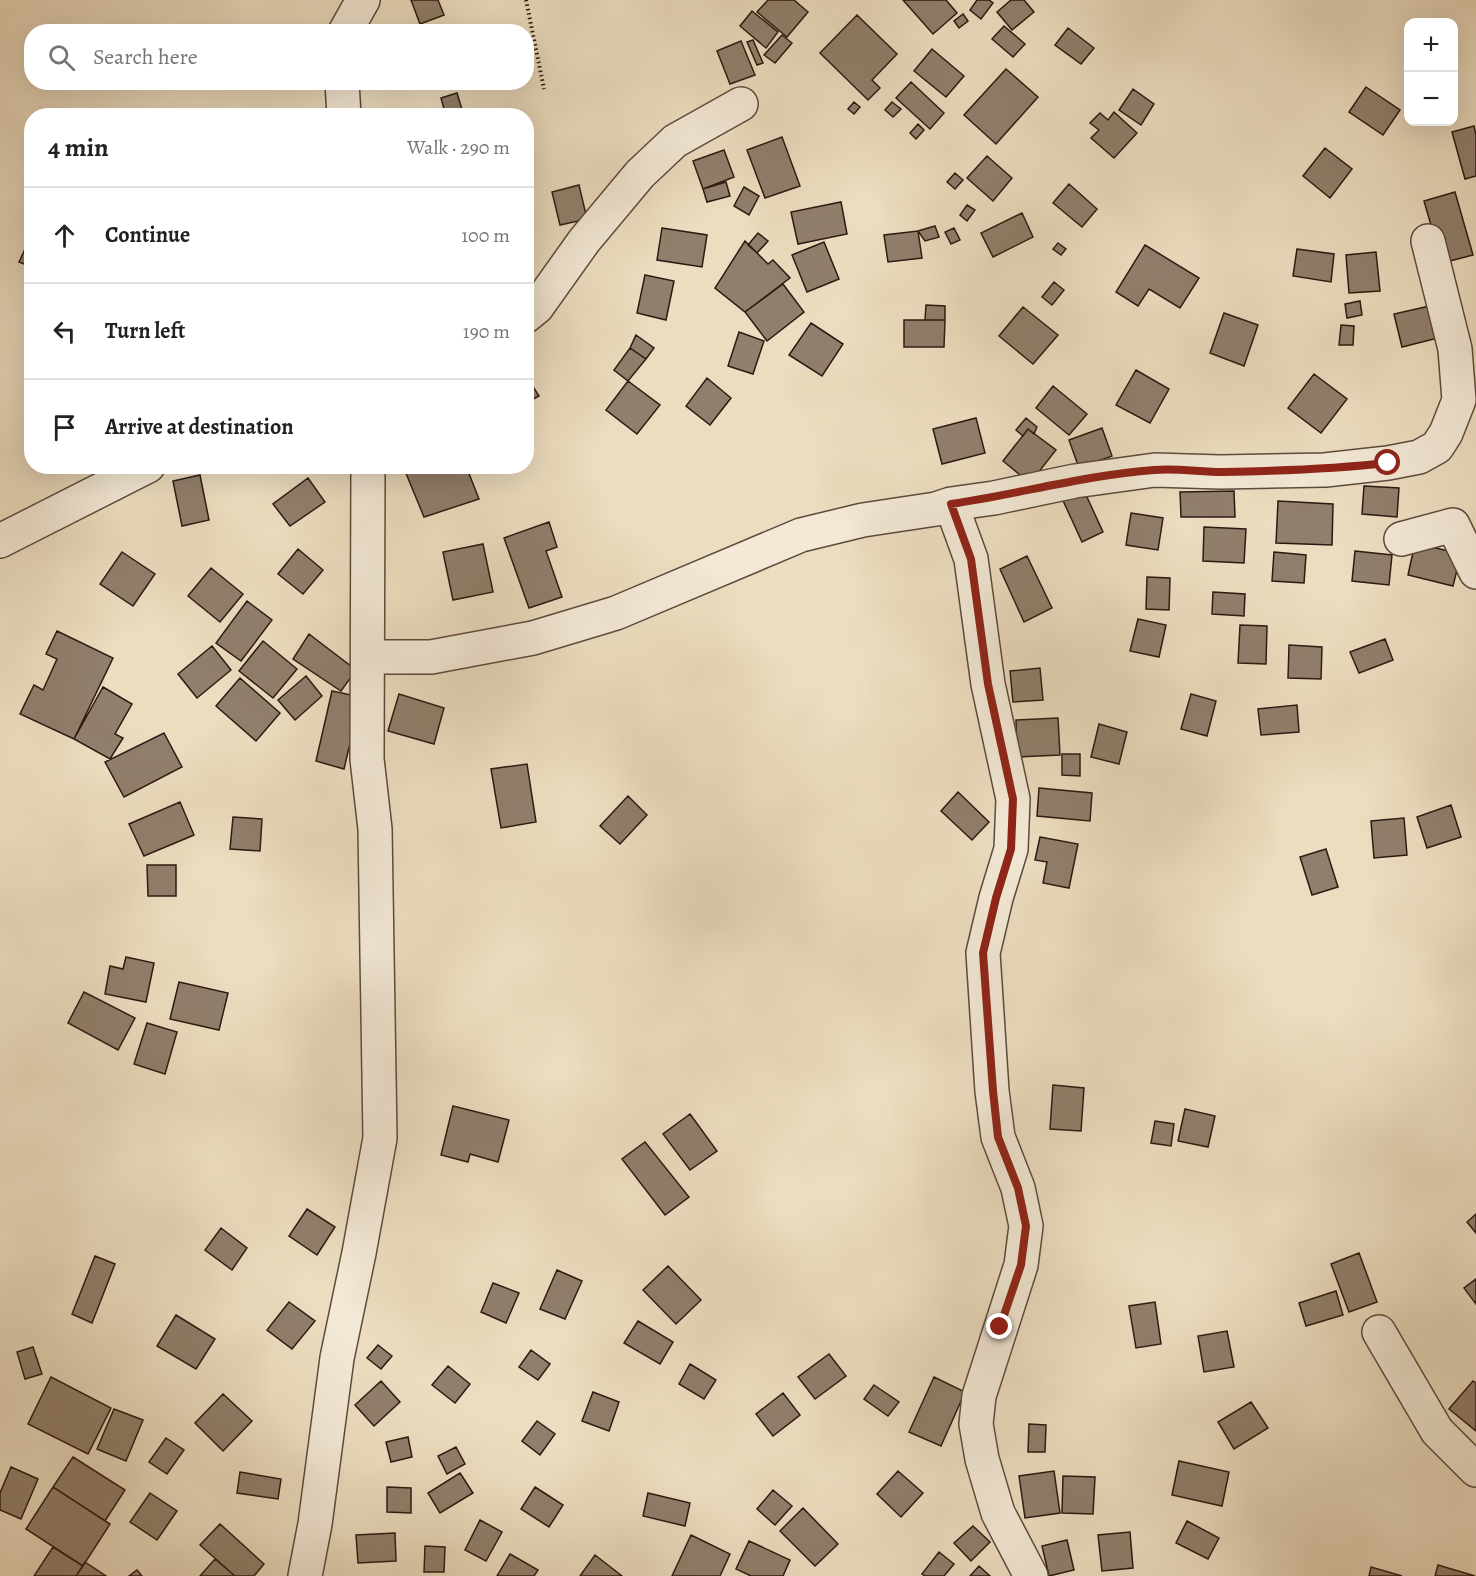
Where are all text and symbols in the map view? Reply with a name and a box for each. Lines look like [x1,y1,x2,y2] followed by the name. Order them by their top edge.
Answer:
[1404,18,1458,126] map controls
[1404,18,1458,72] button: +
[24,24,534,90] search box
[45,41,78,74] icon: search
[93,42,198,72] text: Search here
[1404,72,1458,126] button: −
[48,130,109,165] text: 4 min
[407,134,510,161] text: Walk · 290 m
[48,219,81,252] icon: ahead
[105,220,190,250] text: Continue
[461,222,510,249] text: 100 m
[48,315,81,348] icon: left
[105,316,185,346] text: Turn left
[463,318,510,345] text: 190 m
[48,411,81,444] icon: arrive
[105,412,294,442] text: Arrive at destination
[1374,449,1400,475] route start
[986,1313,1012,1339] route end

